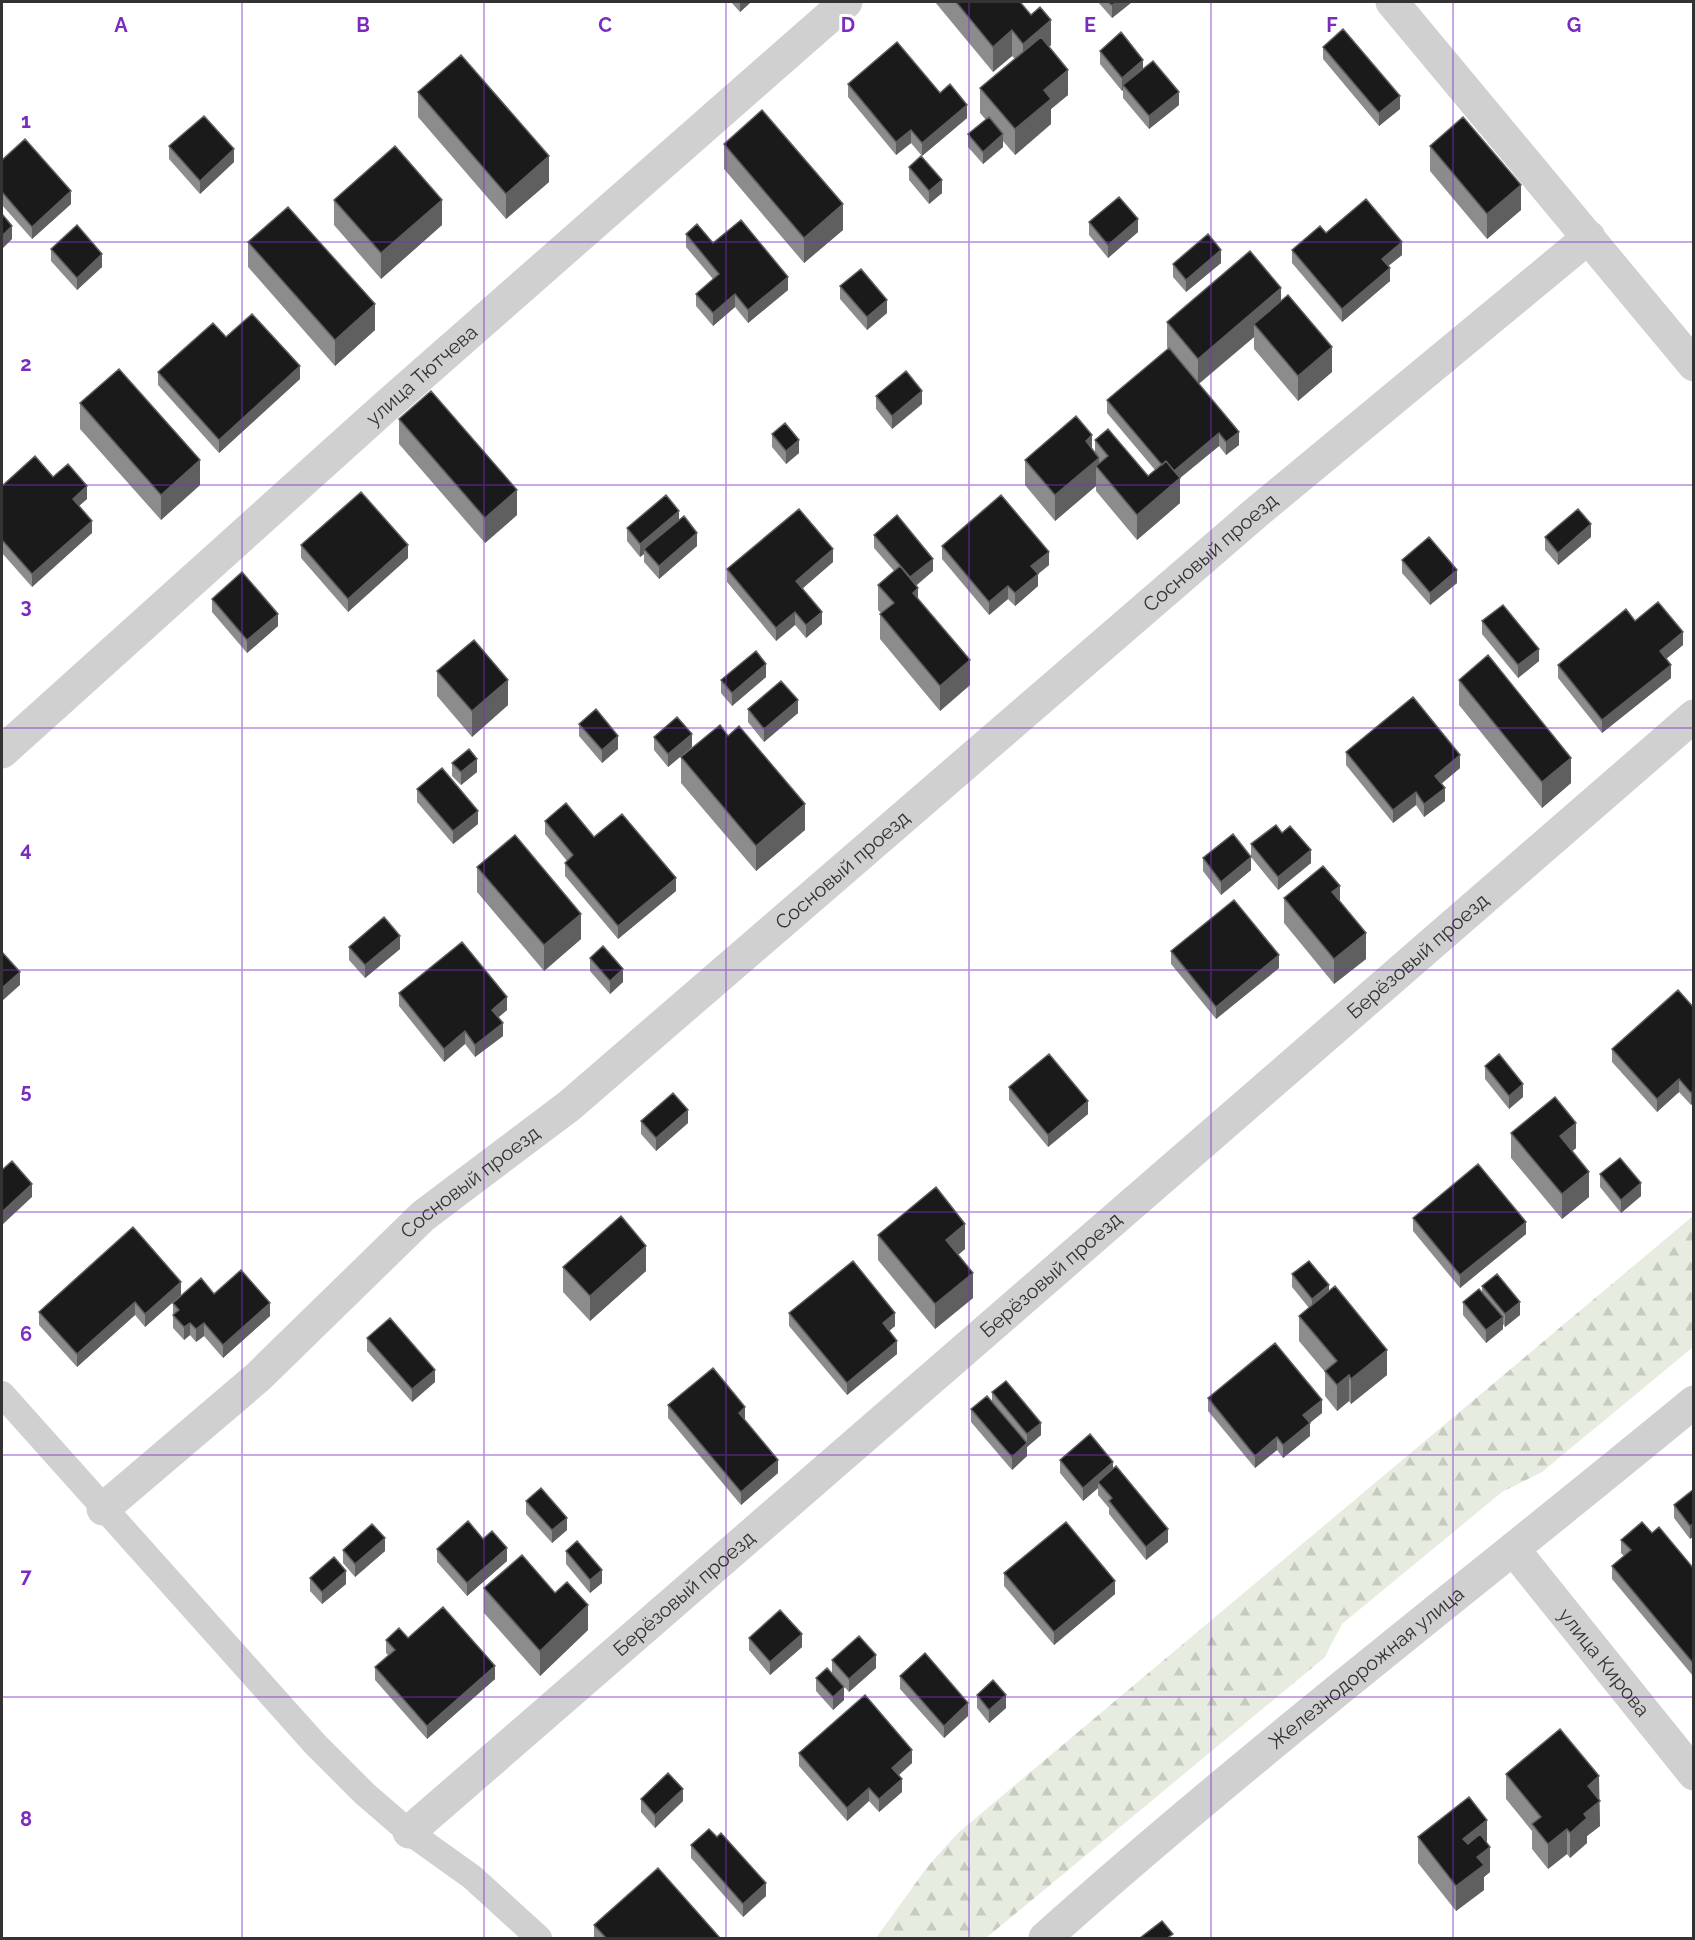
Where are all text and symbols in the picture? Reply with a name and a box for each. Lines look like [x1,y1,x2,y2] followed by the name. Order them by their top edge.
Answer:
[114,13,128,37] text: A
[356,13,370,37] text: B
[598,13,612,37] text: C
[841,13,855,37] text: D
[1084,13,1096,37] text: E
[1326,13,1338,37] text: F
[1567,13,1581,37] text: G
[21,109,31,133] text: 1
[361,320,482,430] street label: улица Тютчева
[20,352,32,376] text: 2
[1138,488,1283,617] street label: Сосновый проезд
[20,594,32,618] text: 3
[770,805,915,935] street label: Сосновый проезд
[20,837,32,861] text: 4
[1342,888,1494,1024] street label: Берёзовый проезд
[20,1079,32,1103] text: 5
[395,1120,544,1243] street label: Сосновый проезд
[975,1207,1127,1343] street label: Берёзовый проезд
[20,1322,32,1346] text: 6
[608,1525,760,1661] street label: Берёзовый проезд
[20,1564,32,1588] text: 7
[1264,1581,1469,1754] street label: Железнодорожная улица
[1553,1603,1655,1721] street label: улица Кирова
[20,1807,32,1831] text: 8

